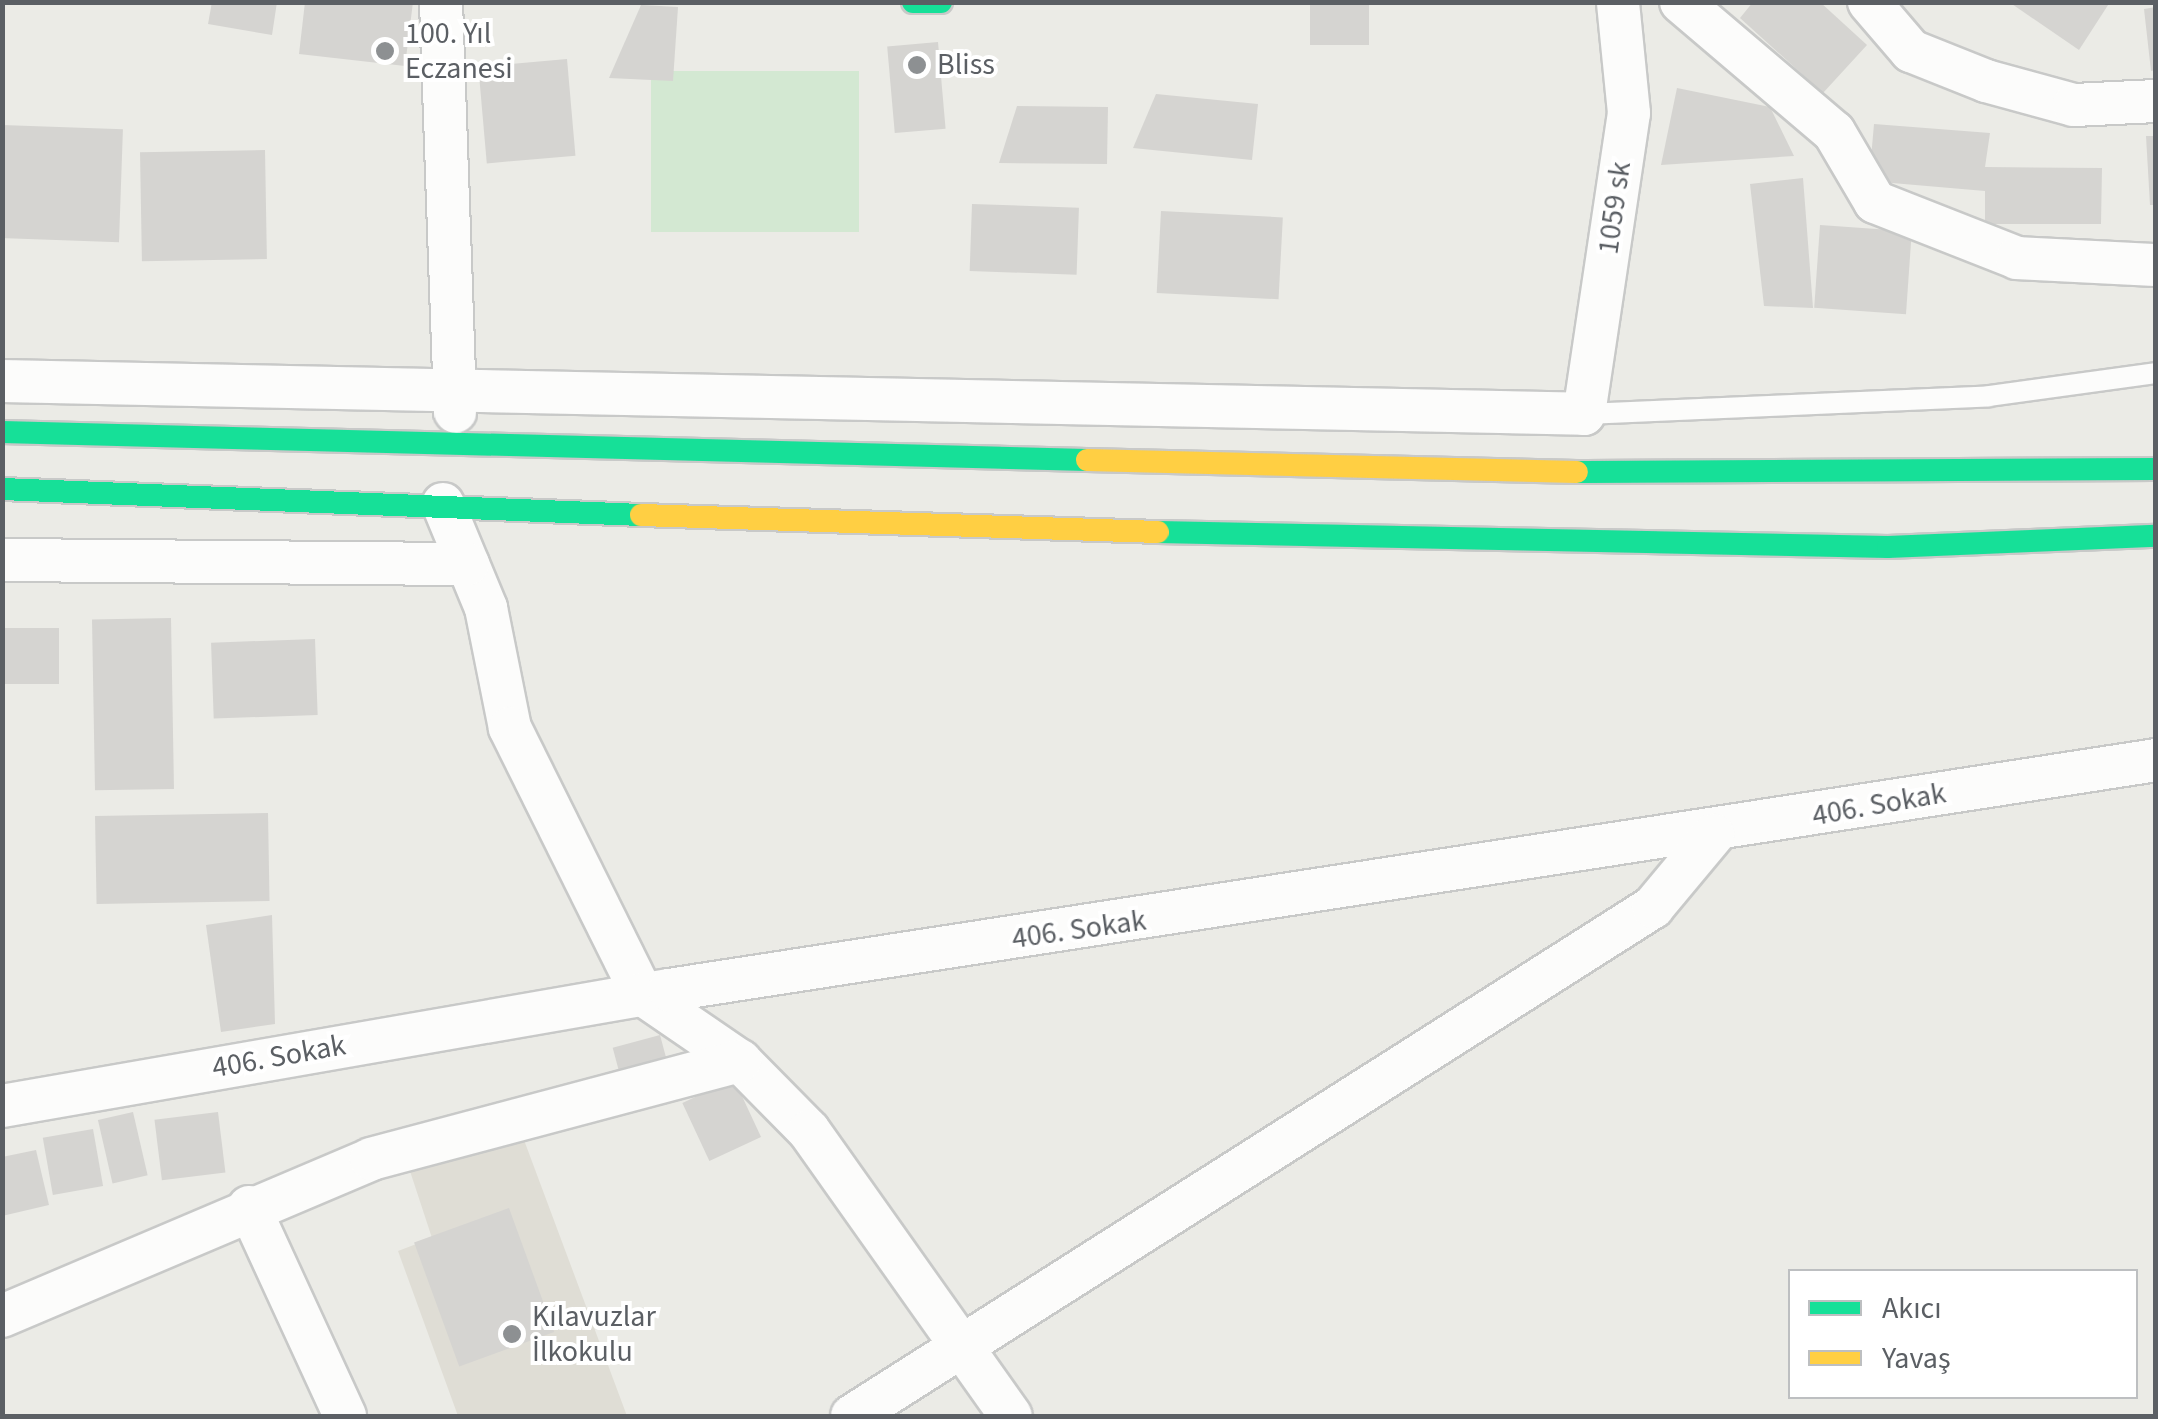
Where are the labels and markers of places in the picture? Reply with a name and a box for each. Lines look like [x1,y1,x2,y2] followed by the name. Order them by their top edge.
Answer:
[405,16,513,86] place label: 100. Yıl Eczanesi
[374,40,396,62] marker: 100. Yıl Eczanesi
[937,47,995,83] place label: Bliss
[906,54,928,76] marker: Bliss
[532,1299,656,1370] place label: Kılavuzlar İlkokulu
[501,1323,523,1345] marker: Kılavuzlar İlkokulu

